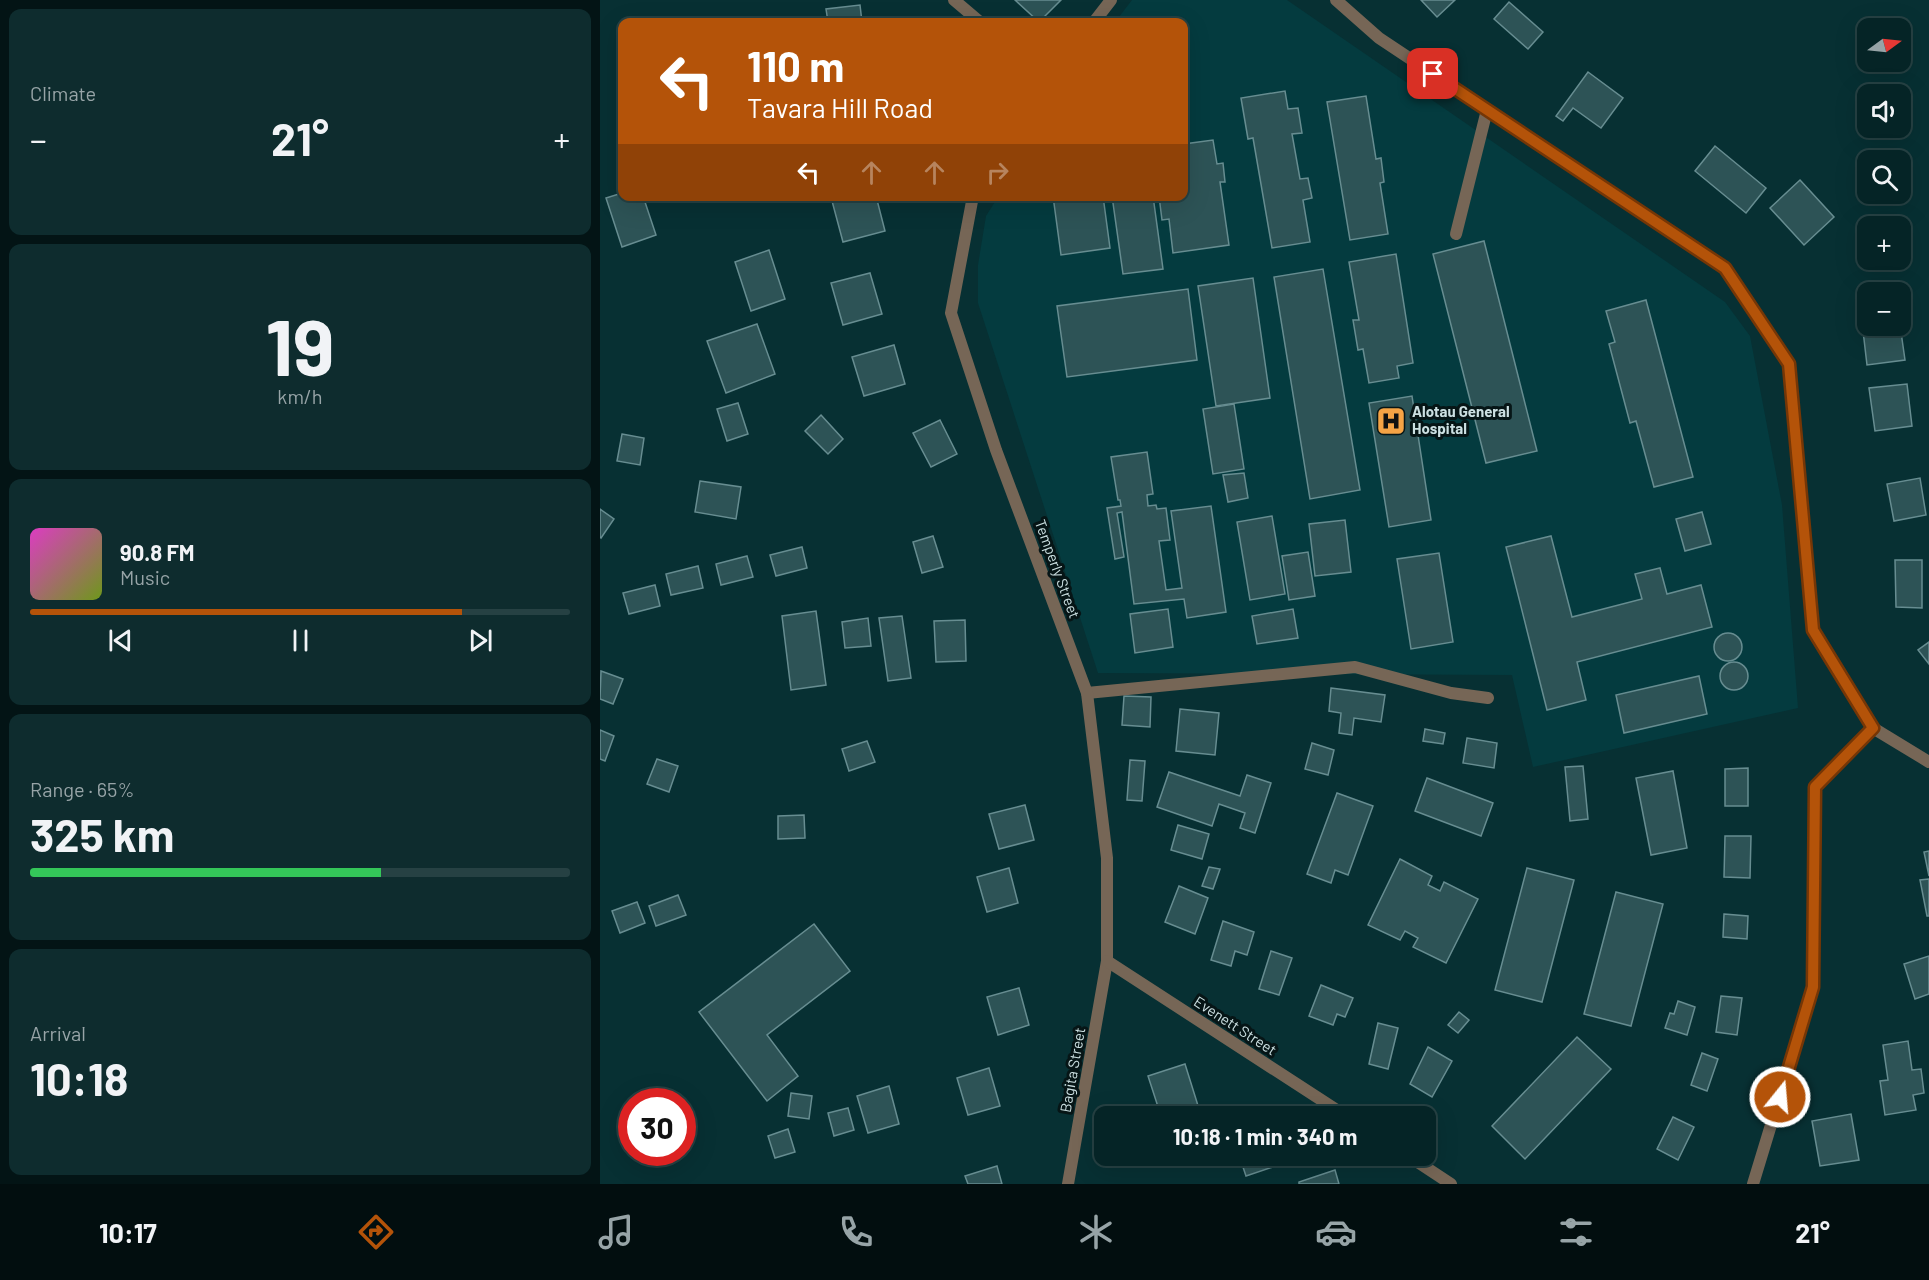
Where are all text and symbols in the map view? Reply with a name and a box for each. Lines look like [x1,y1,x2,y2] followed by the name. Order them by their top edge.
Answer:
[1857,18,1911,72] north arrow
[1857,18,1911,336] map controls
[747,40,844,90] text: 110 m
[648,42,726,120] icon: left
[1407,48,1458,99] pin
[1416,57,1449,90] icon: arrive
[30,81,96,105] text: Climate
[1857,84,1911,138] button: sound
[747,91,933,123] text: Tavara Hill Road
[271,111,329,165] text: 21°
[30,119,47,159] text: −
[554,119,570,159] text: +
[1857,150,1911,204] button: search
[792,156,825,189] icon: left
[855,156,888,189] icon: ahead
[918,156,951,189] icon: ahead
[981,156,1014,189] icon: right
[1857,216,1911,270] button: +
[1857,282,1911,336] button: −
[265,298,335,392] text: 19
[277,384,323,408] text: km/h
[1412,402,1510,437] place label: Alotau General Hospital
[1375,405,1407,437] hospital icon: Alotau General Hospital
[1032,517,1084,621] street label: Temperly Street
[120,539,195,565] text: 90.8 FM
[120,565,170,589] text: Music
[104,624,137,657] icon: previous
[284,624,317,657] icon: pause
[464,624,497,657] icon: next
[30,777,134,801] text: Range · 65%
[30,807,174,861] text: 325 km
[1191,992,1280,1058] street label: Evenett Street
[30,1021,86,1045] text: Arrival
[1056,1026,1088,1114] street label: Bagita Street
[30,1051,128,1105] text: 10:18
[1748,1065,1812,1129] position arrow
[618,1088,696,1166] speed limit sign: 30
[1173,1123,1357,1149] text: 10:18 · 1 min · 340 m
[355,1211,397,1253] icon: directions
[595,1211,637,1253] icon: music
[835,1211,877,1253] icon: phone
[1075,1211,1117,1253] icon: climate
[1315,1211,1357,1253] icon: car
[1555,1211,1597,1253] icon: filters
[99,1216,157,1248] text: 10:17
[1795,1216,1830,1248] text: 21°

